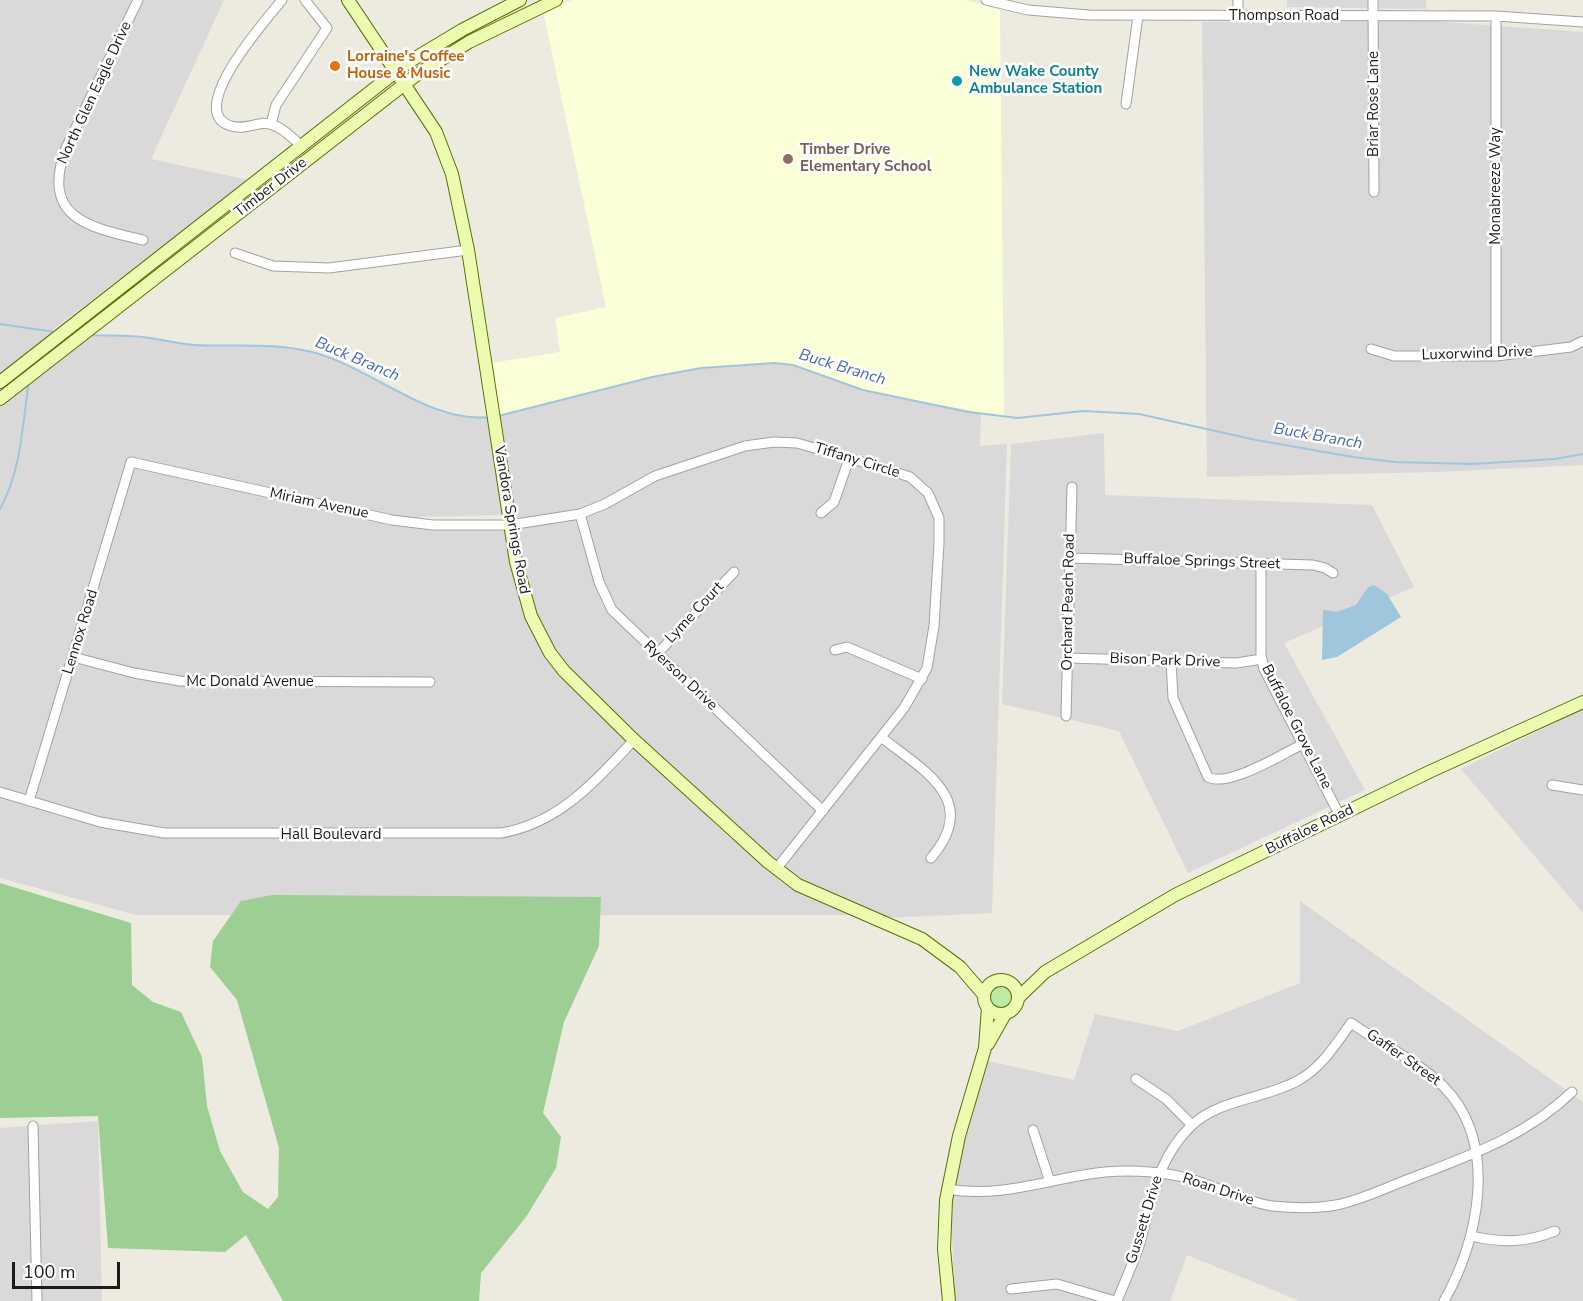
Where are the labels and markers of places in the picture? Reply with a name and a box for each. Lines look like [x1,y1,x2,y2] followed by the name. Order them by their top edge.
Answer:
[347,48,464,83] place label: Lorraine's Coffee House & Music
[328,59,342,73] marker: Lorraine's Coffee House & Music
[969,63,1102,98] place label: New Wake County Ambulance Station
[950,74,964,88] marker: New Wake County Ambulance Station
[800,141,931,176] place label: Timber Drive Elementary School
[781,152,795,166] marker: Timber Drive Elementary School

